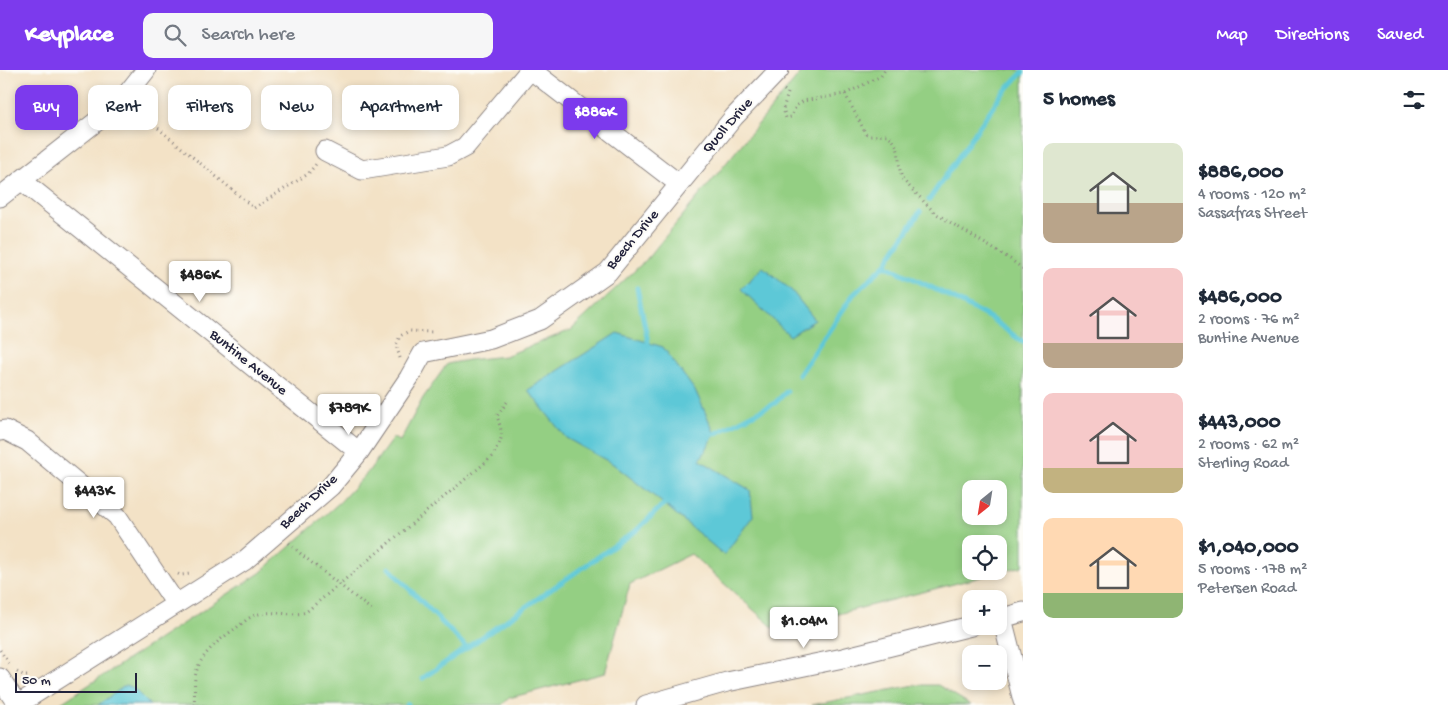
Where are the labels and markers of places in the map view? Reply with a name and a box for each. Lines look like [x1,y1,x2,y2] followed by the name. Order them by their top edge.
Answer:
[560,98,630,140] pin: $886K
[165,260,235,303] pin: $486K
[314,394,384,436] pin: $789K
[59,476,129,519] pin: $443K
[763,606,845,649] pin: $1.04M

